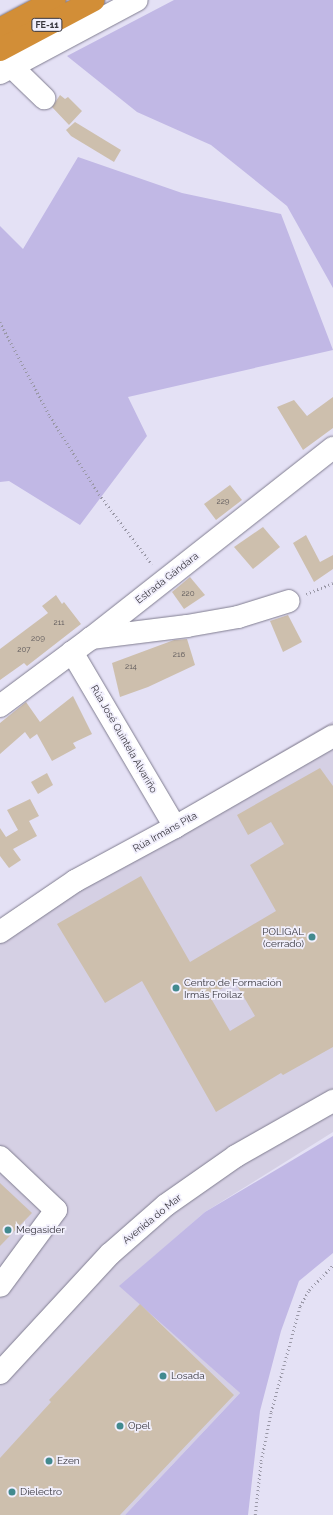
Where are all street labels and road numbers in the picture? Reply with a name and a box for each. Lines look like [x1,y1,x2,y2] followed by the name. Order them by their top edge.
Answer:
[31,18,63,32] road number: FE-11
[133,550,201,606] street label: Estrada Gándara
[88,683,160,795] street label: Rúa José Quintela Alvariño
[131,809,199,855] street label: Rúa Irmáns Pita
[120,1192,184,1246] street label: Avenida do Mar

